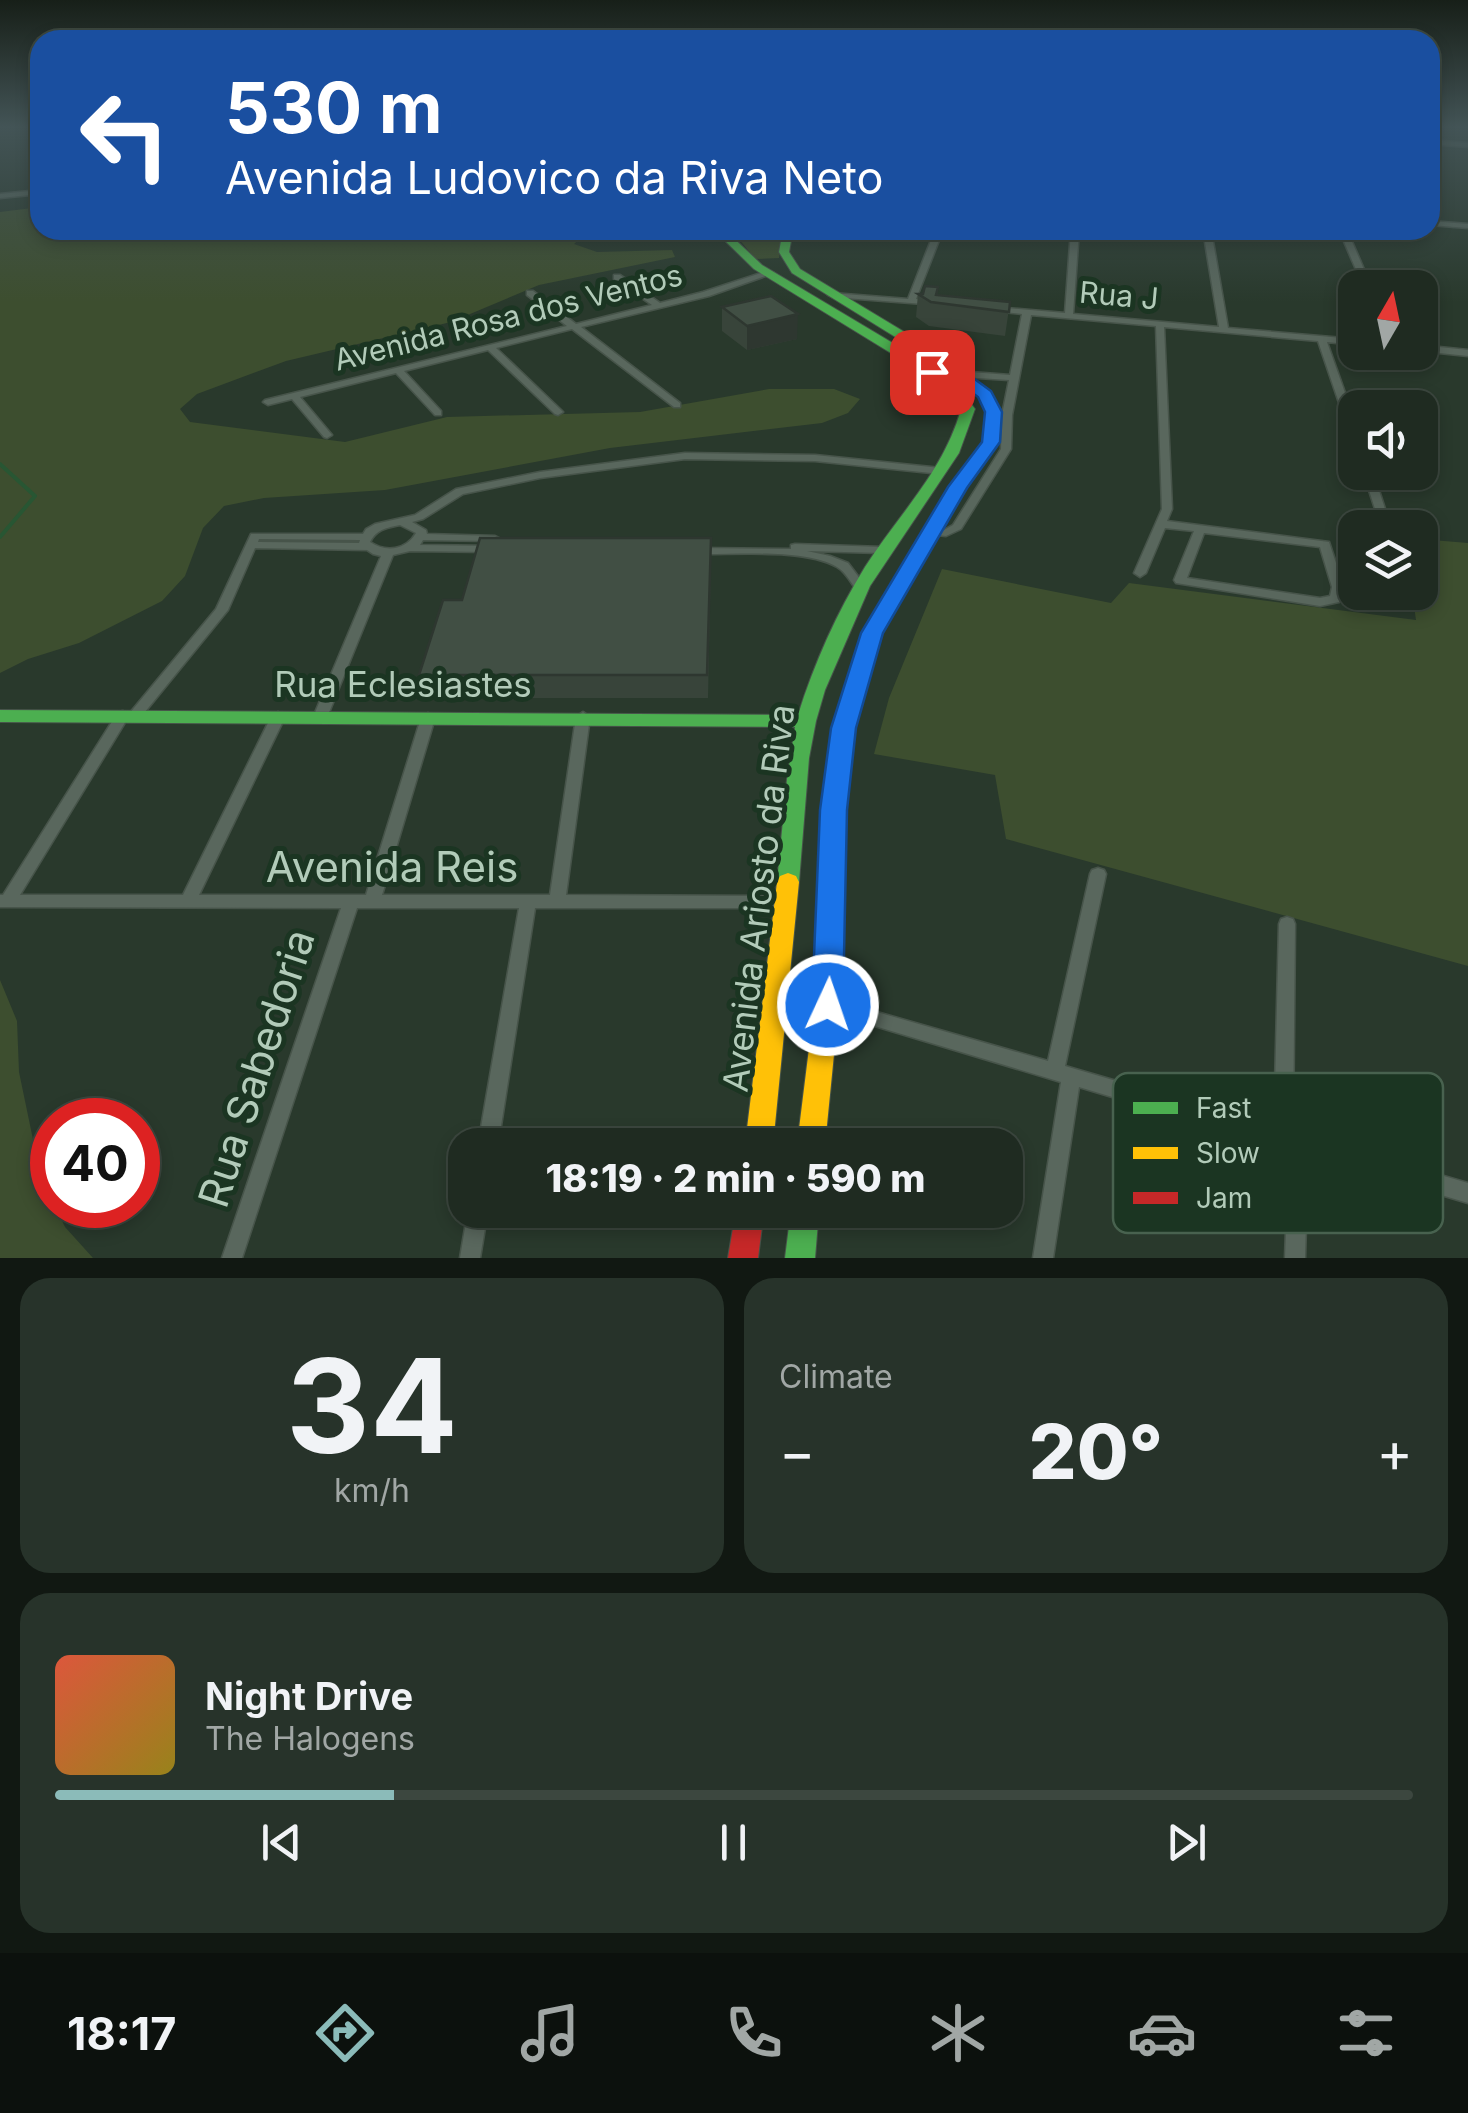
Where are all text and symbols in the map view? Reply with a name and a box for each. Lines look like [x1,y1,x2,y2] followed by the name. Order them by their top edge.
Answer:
[225,65,443,150] text: 530 m
[60,70,190,200] icon: left
[225,150,884,205] text: Avenida Ludovico da Riva Neto
[330,256,686,378] street label: Avenida Rosa dos Ventos
[1338,270,1438,370] north arrow
[1338,270,1438,610] map controls
[1078,274,1160,316] street label: Rua J
[890,330,975,415] pin
[905,345,960,400] icon: arrive
[1338,390,1438,490] button: sound
[1338,510,1438,610] button: layers
[274,663,532,705] street label: Rua Eclesiastes
[713,702,803,1094] street label: Avenida Ariosto da Riva
[266,841,518,892] street label: Avenida Reis
[187,923,325,1213] street label: Rua Sabedoria
[776,953,880,1057] position arrow
[1113,1073,1443,1233] legend
[1196,1091,1252,1125] text: Fast
[30,1098,160,1228] speed limit sign: 40
[1196,1136,1260,1170] text: Slow
[546,1155,925,1201] text: 18:19 · 2 min · 590 m
[1196,1181,1252,1215] text: Jam
[286,1327,458,1484] text: 34
[779,1357,893,1396] text: Climate
[1029,1406,1163,1497] text: 20°
[779,1419,815,1485] text: −
[1377,1419,1413,1485] text: +
[334,1471,410,1510] text: km/h
[205,1673,413,1719] text: Night Drive
[205,1719,415,1758] text: The Halogens
[254,1815,309,1870] icon: previous
[706,1815,761,1870] icon: pause
[1159,1815,1214,1870] icon: next
[310,1998,380,2068] icon: directions
[515,1998,585,2068] icon: music
[719,1998,789,2068] icon: phone
[923,1998,993,2068] icon: climate
[1127,1998,1197,2068] icon: car
[1331,1998,1401,2068] icon: filters
[67,2006,176,2061] text: 18:17

